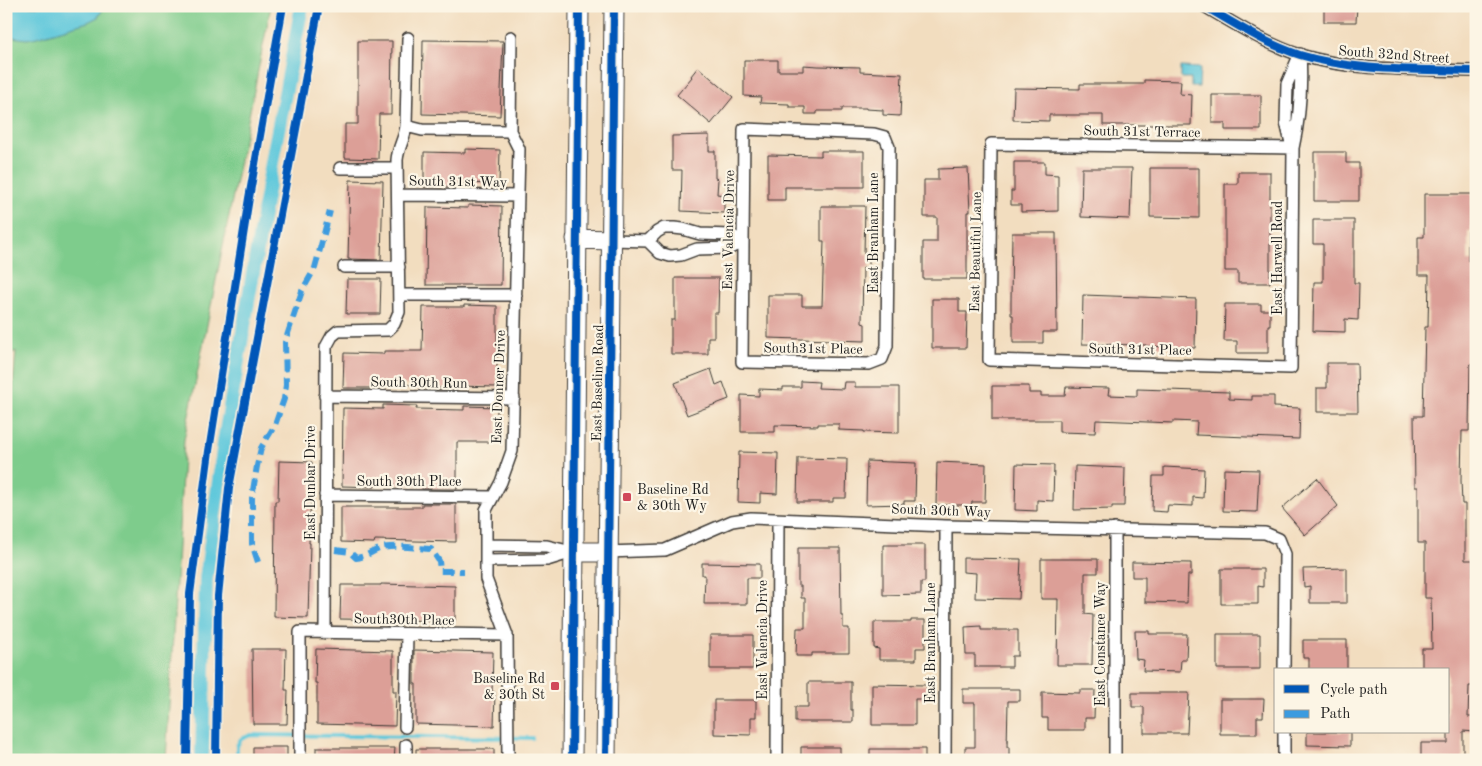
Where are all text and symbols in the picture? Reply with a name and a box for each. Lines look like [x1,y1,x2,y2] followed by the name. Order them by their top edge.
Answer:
[1338,44,1450,66] street label: South 32nd Street
[1083,124,1201,140] street label: South 31st Terrace
[721,170,737,290] street label: East Valencia Drive
[867,172,881,294] street label: East Branham Lane
[409,174,508,190] street label: South 31st Way
[968,192,984,313] street label: East Beautiful Lane
[1271,201,1285,315] street label: East Harwell Road
[590,324,606,442] street label: East Baseline Road
[490,330,508,444] street label: East Donner Drive
[763,341,863,357] street label: South31st Place
[1088,342,1192,358] street label: South 31st Place
[370,375,468,391] street label: South 30th Run
[304,426,318,540] street label: East Dunbar Drive
[357,475,461,489] street label: South 30th Place
[637,483,709,513] place label: Baseline Rd & 30th Wy
[621,491,633,503] marker: Baseline Rd & 30th Wy
[891,502,992,520] street label: South 30th Way
[756,580,770,700] street label: East Valencia Drive
[1094,581,1108,707] street label: East Constance Way
[924,582,938,704] street label: East Branham Lane
[353,612,455,628] street label: South30th Place
[1274,668,1450,734] legend
[473,672,545,702] place label: Baseline Rd & 30th St
[549,680,561,692] marker: Baseline Rd & 30th St
[1320,683,1388,698] text: Cycle path
[1320,707,1350,722] text: Path

